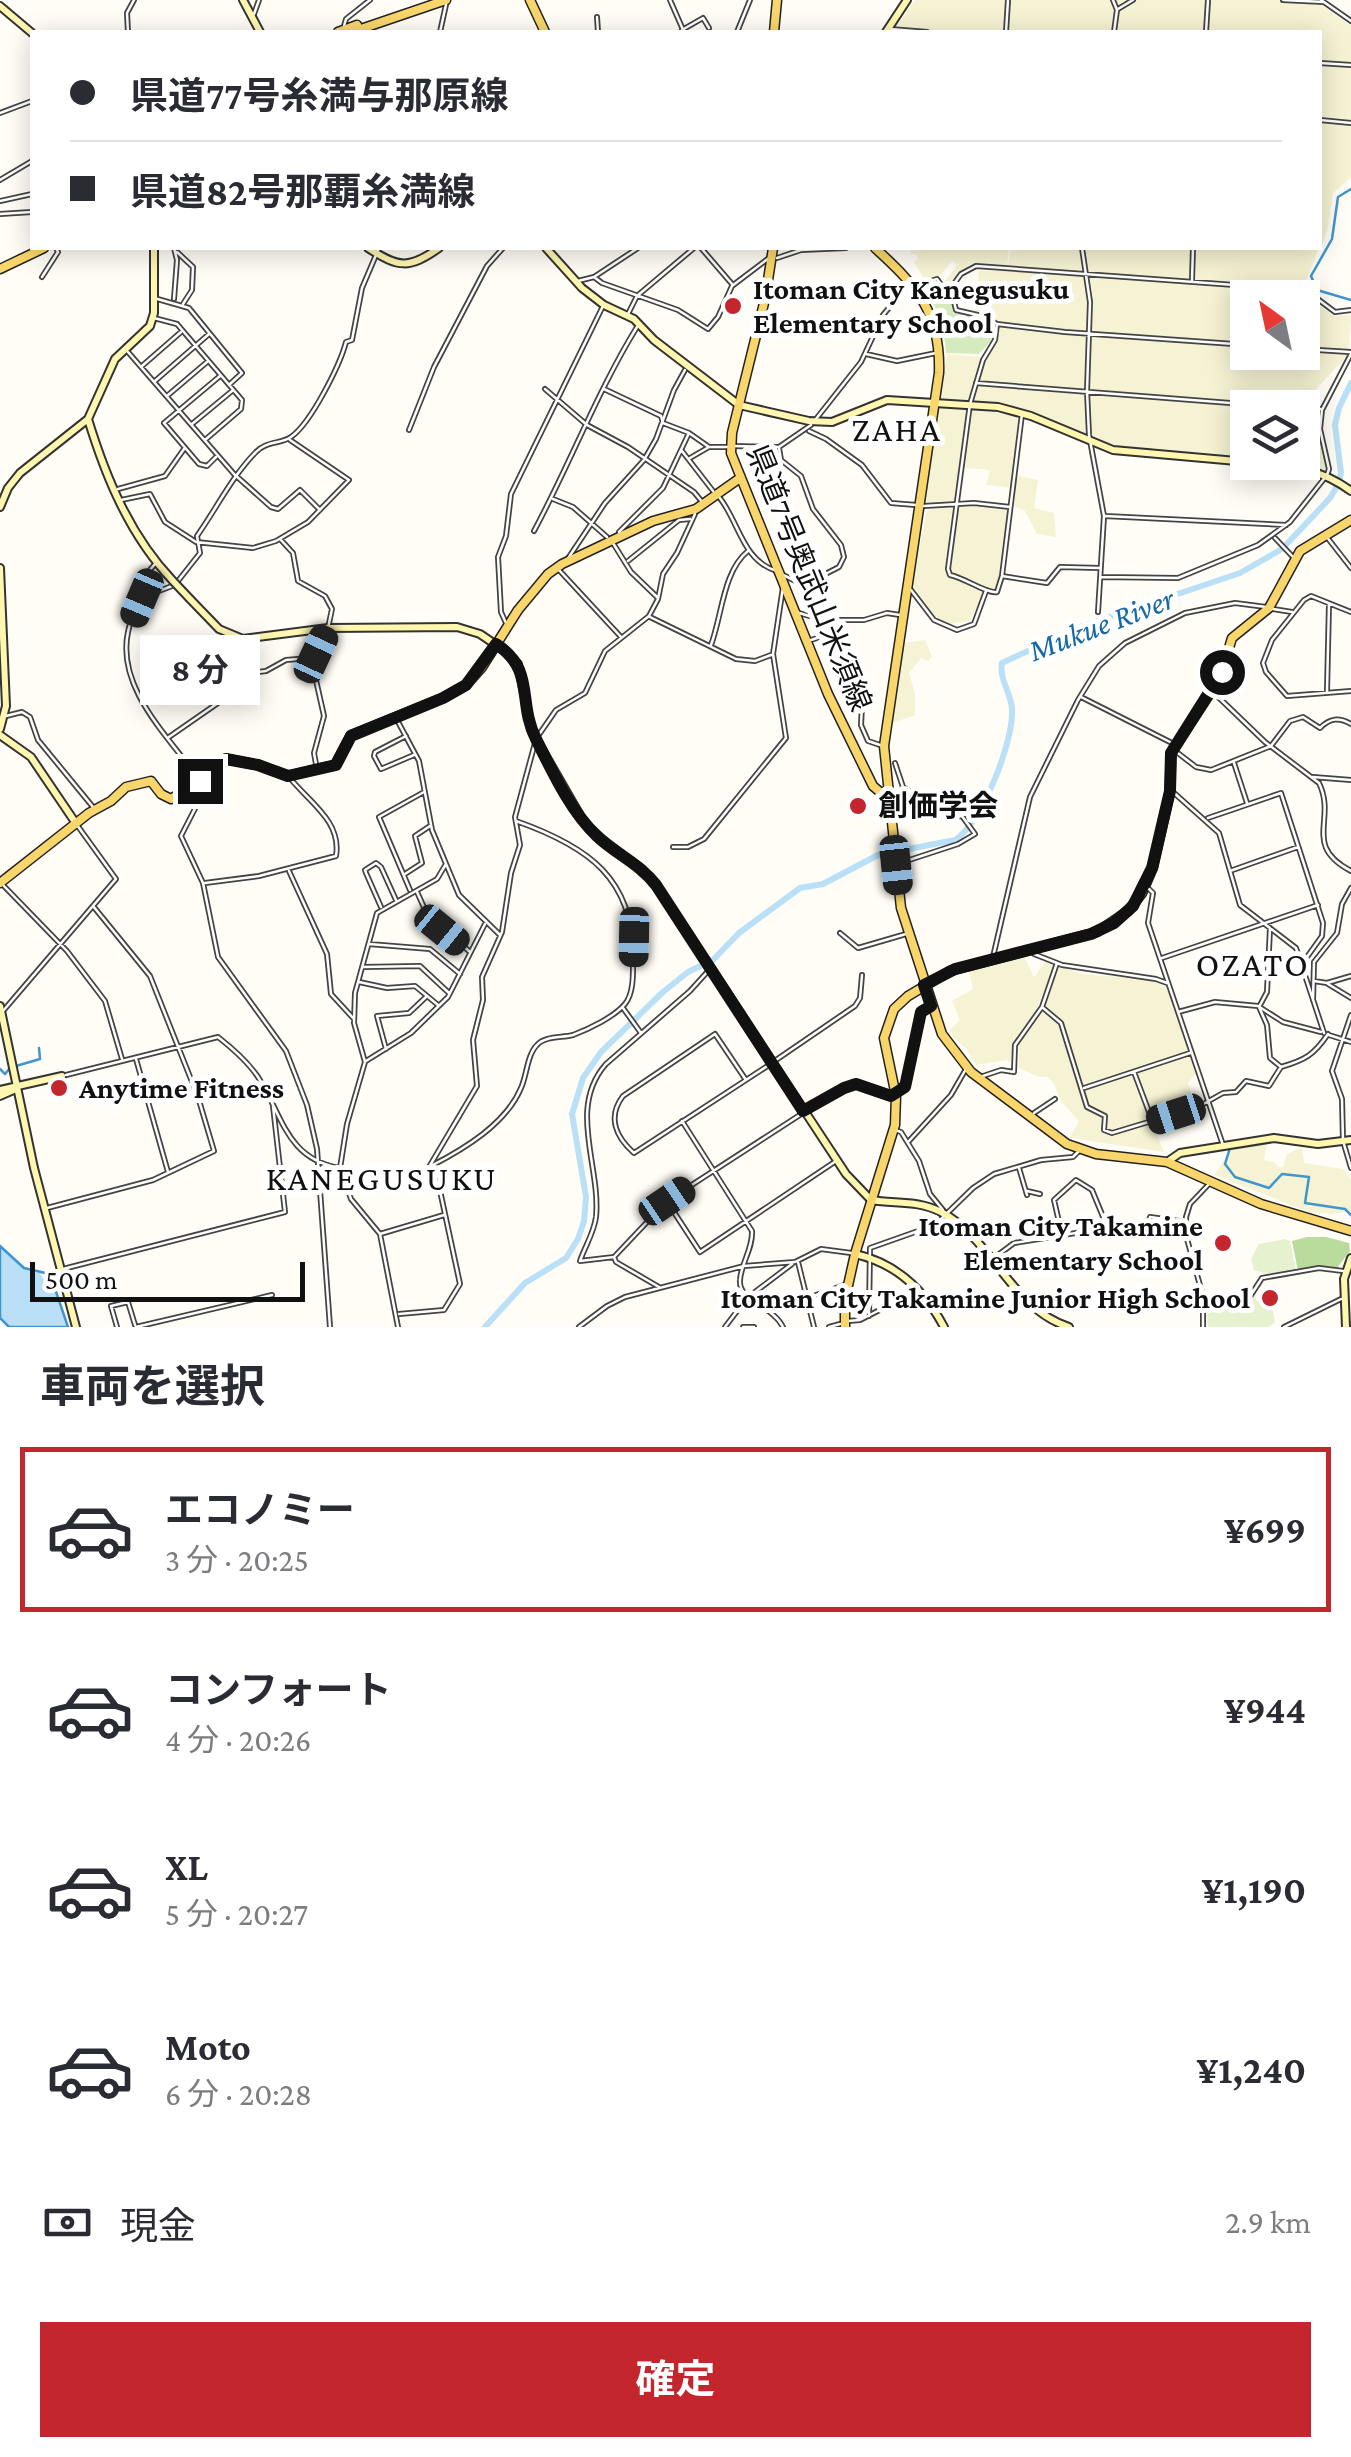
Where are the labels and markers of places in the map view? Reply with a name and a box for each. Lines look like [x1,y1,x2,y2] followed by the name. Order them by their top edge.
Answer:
[753,272,1069,339] place label: Itoman City Kanegusuku Elementary School
[722,295,744,317] marker: Itoman City Kanegusuku Elementary School
[878,789,998,822] place label: 創価学会
[847,795,869,817] marker: 創価学会
[78,1071,284,1104] place label: Anytime Fitness
[48,1077,70,1099] marker: Anytime Fitness
[918,1209,1203,1276] place label: Itoman City Takamine Elementary School
[1212,1232,1234,1254] marker: Itoman City Takamine Elementary School
[721,1281,1250,1314] place label: Itoman City Takamine Junior High School
[1259,1287,1281,1309] marker: Itoman City Takamine Junior High School

